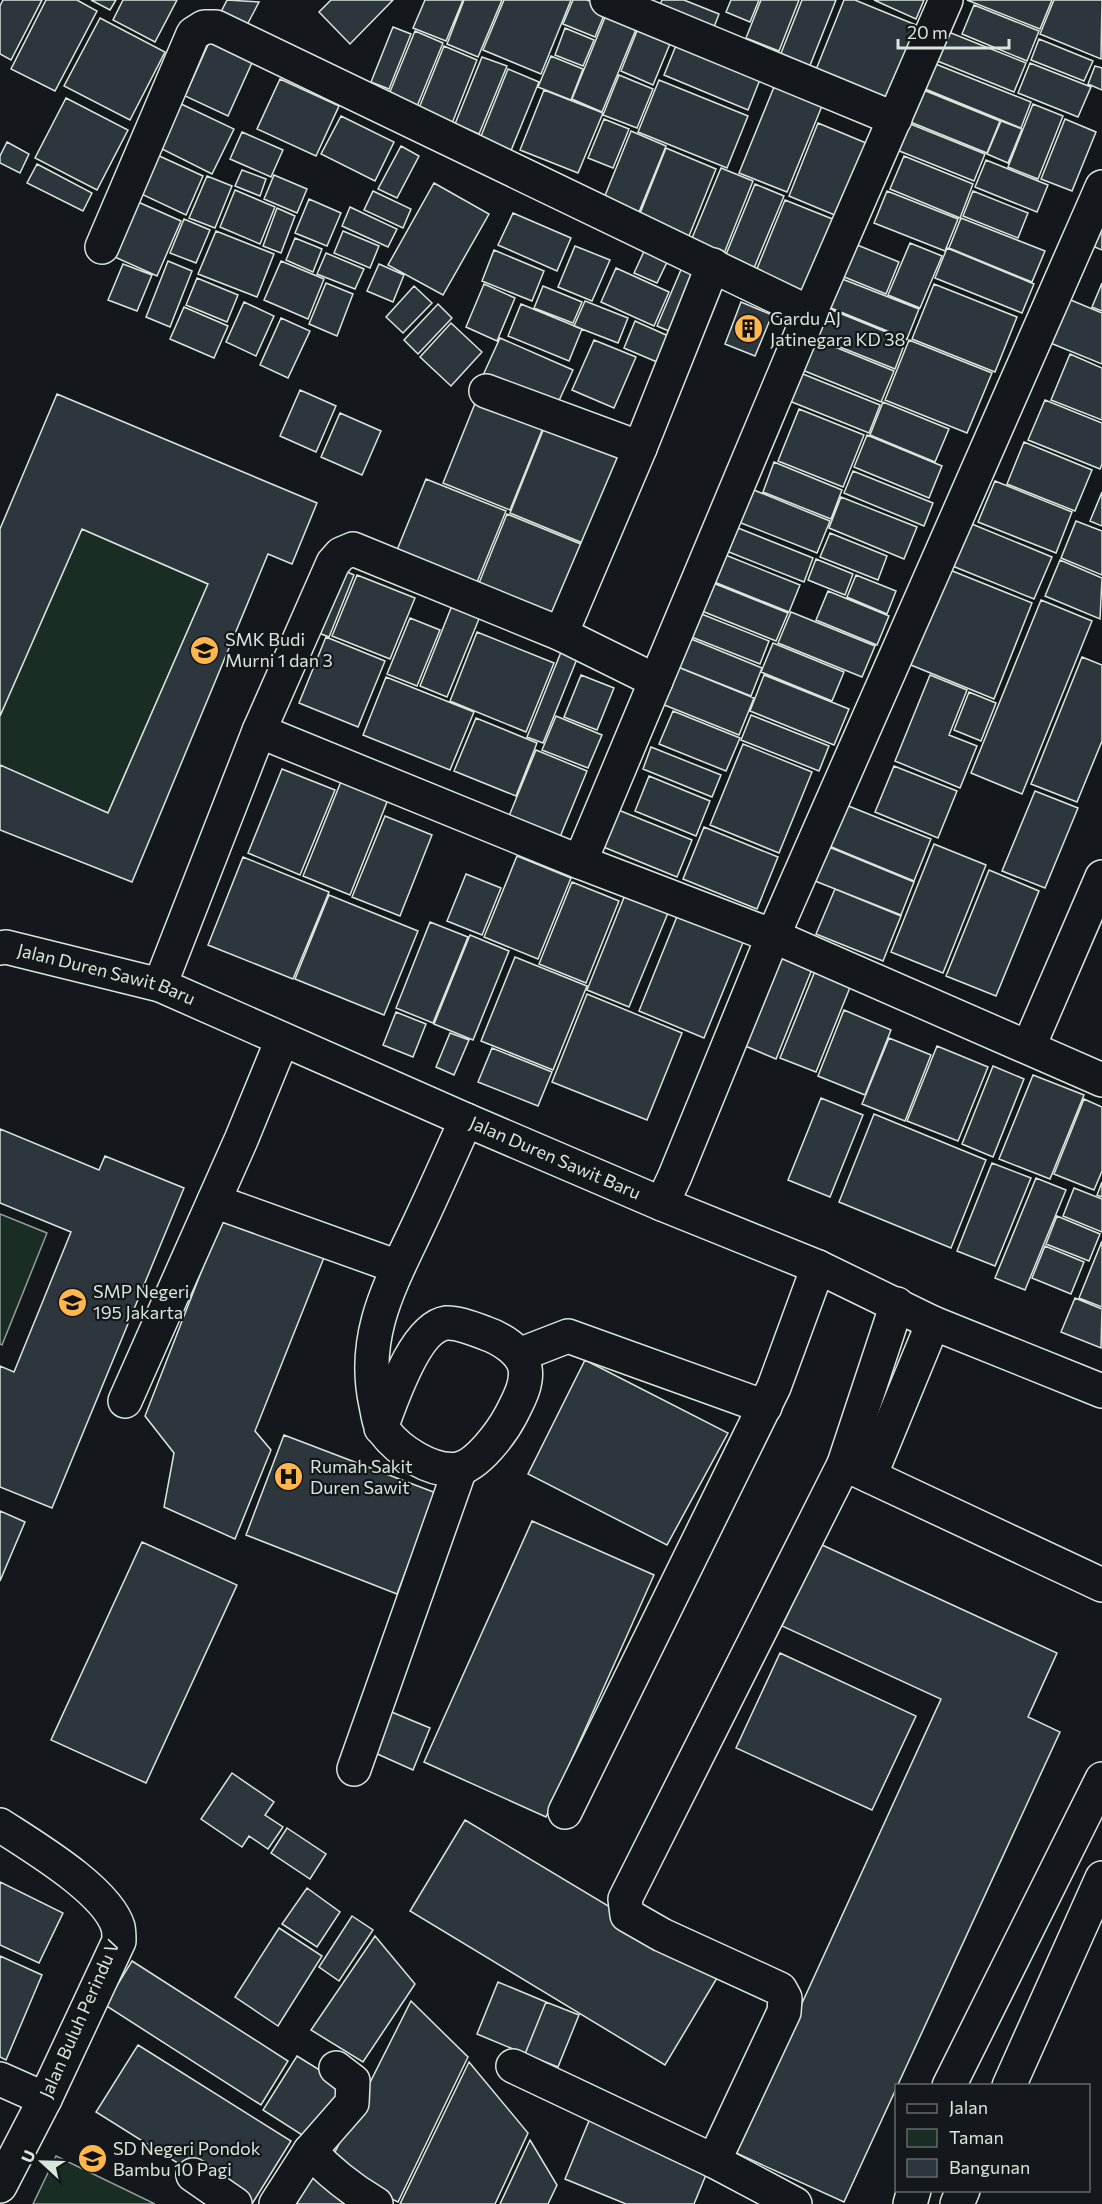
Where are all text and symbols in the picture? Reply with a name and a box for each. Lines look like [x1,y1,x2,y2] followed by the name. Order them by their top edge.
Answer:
[898,12,1009,50] scale bar
[907,21,948,43] text: 20 m
[770,307,905,350] place label: Gardu AJ Jatinegara KD 38
[733,313,765,345] building icon: Gardu AJ Jatinegara KD 38
[225,628,333,671] place label: SMK Budi Murni 1 dan 3
[188,634,220,666] school or university icon: SMK Budi Murni 1 dan 3
[15,938,199,1009] street label: Jalan Duren Sawit Baru
[467,1111,644,1204] street label: Jalan Duren Sawit Baru
[93,1280,190,1323] place label: SMP Negeri 195 Jakarta
[56,1286,88,1318] school or university icon: SMP Negeri 195 Jakarta
[310,1455,413,1498] place label: Rumah Sakit Duren Sawit
[273,1461,305,1493] hospital icon: Rumah Sakit Duren Sawit
[34,1936,124,2101] street label: Jalan Buluh Perindu V
[895,2084,1090,2192] legend
[949,2096,988,2118] text: Jalan
[949,2126,1004,2148] text: Taman
[12,2132,72,2192] north arrow
[113,2137,261,2180] place label: SD Negeri Pondok Bambu 10 Pagi
[76,2143,108,2175] school or university icon: SD Negeri Pondok Bambu 10 Pagi
[17,2147,39,2165] text: U
[949,2156,1030,2178] text: Bangunan

